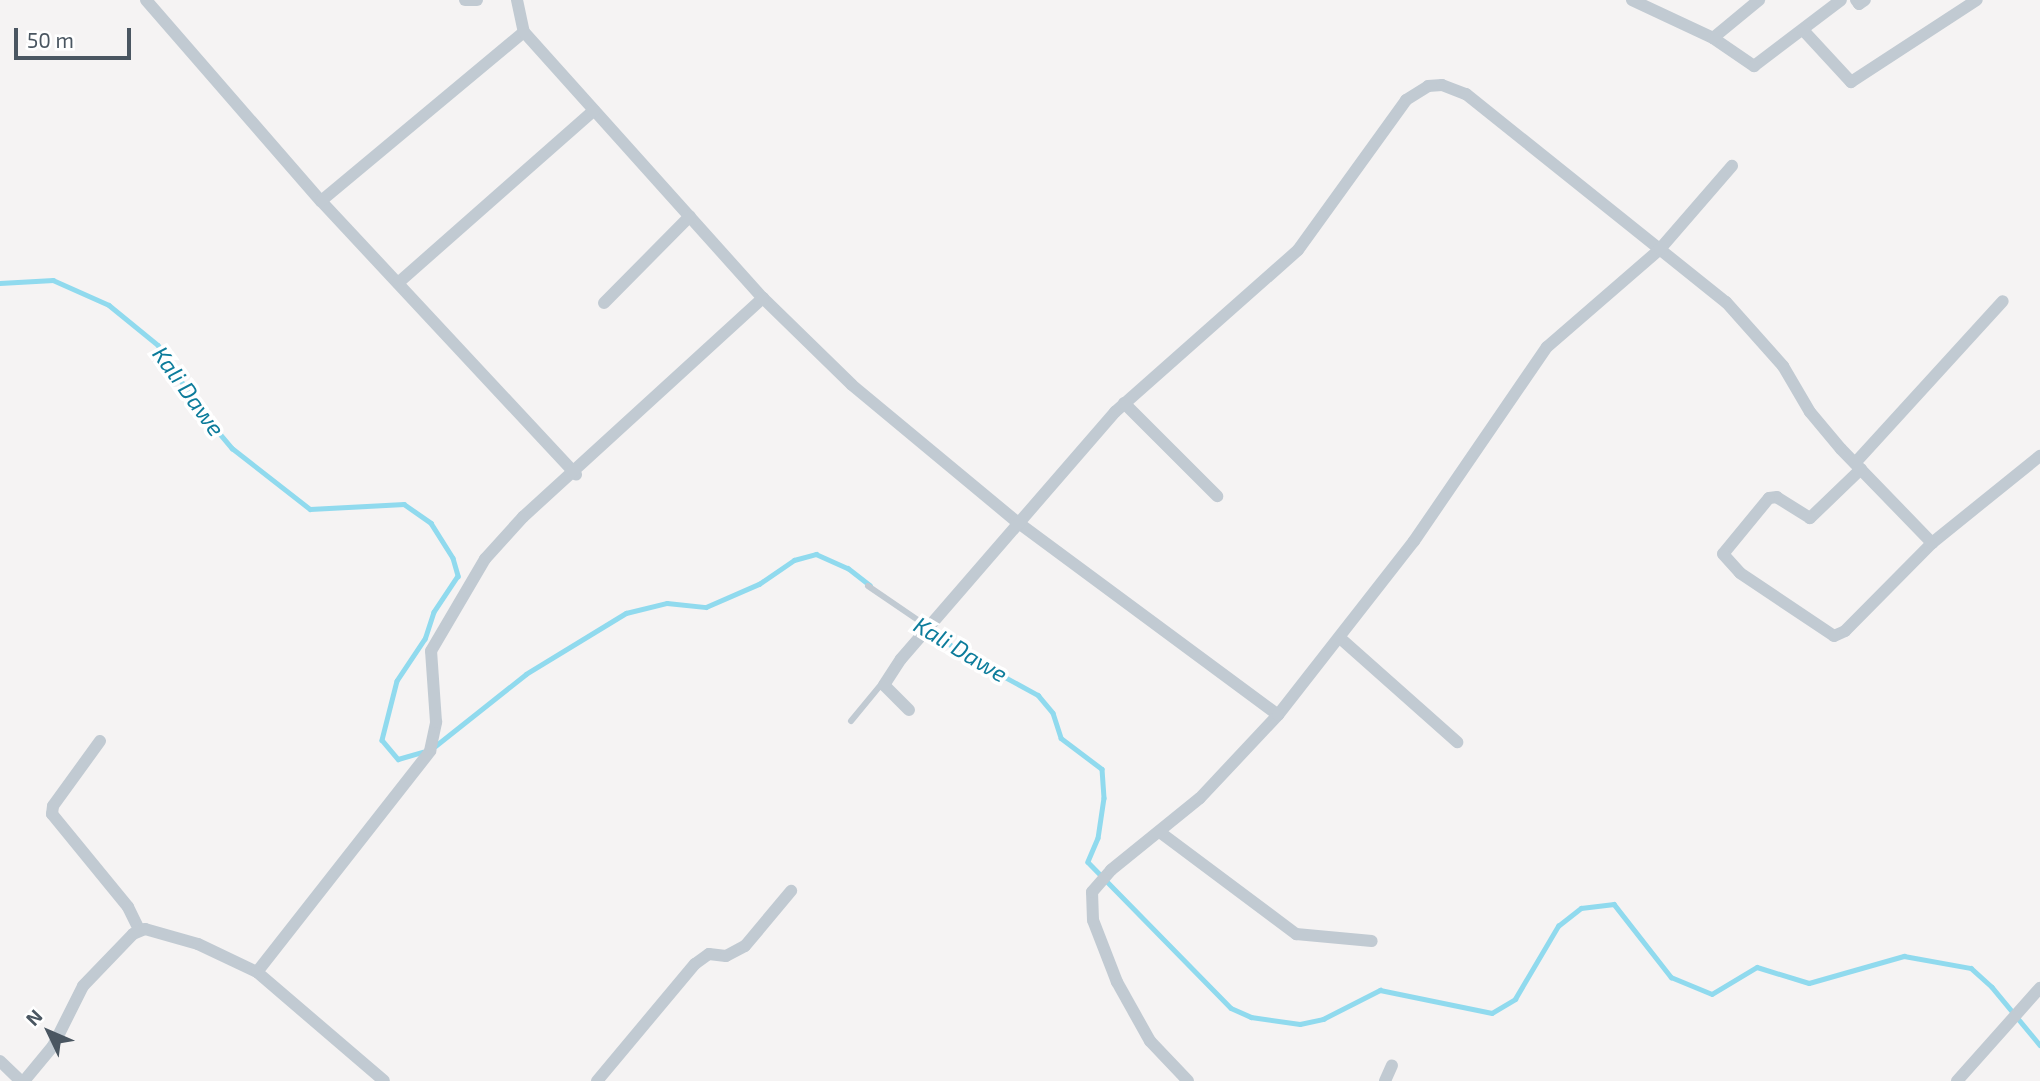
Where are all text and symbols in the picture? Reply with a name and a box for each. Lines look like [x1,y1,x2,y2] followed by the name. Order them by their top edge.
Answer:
[18,14,135,58] scale bar
[27,27,74,52] text: 50 m
[147,341,231,441] water label: Kali Dawe
[909,610,1013,688] water label: Kali Dawe
[14,997,84,1067] north arrow
[20,1004,47,1030] text: N

